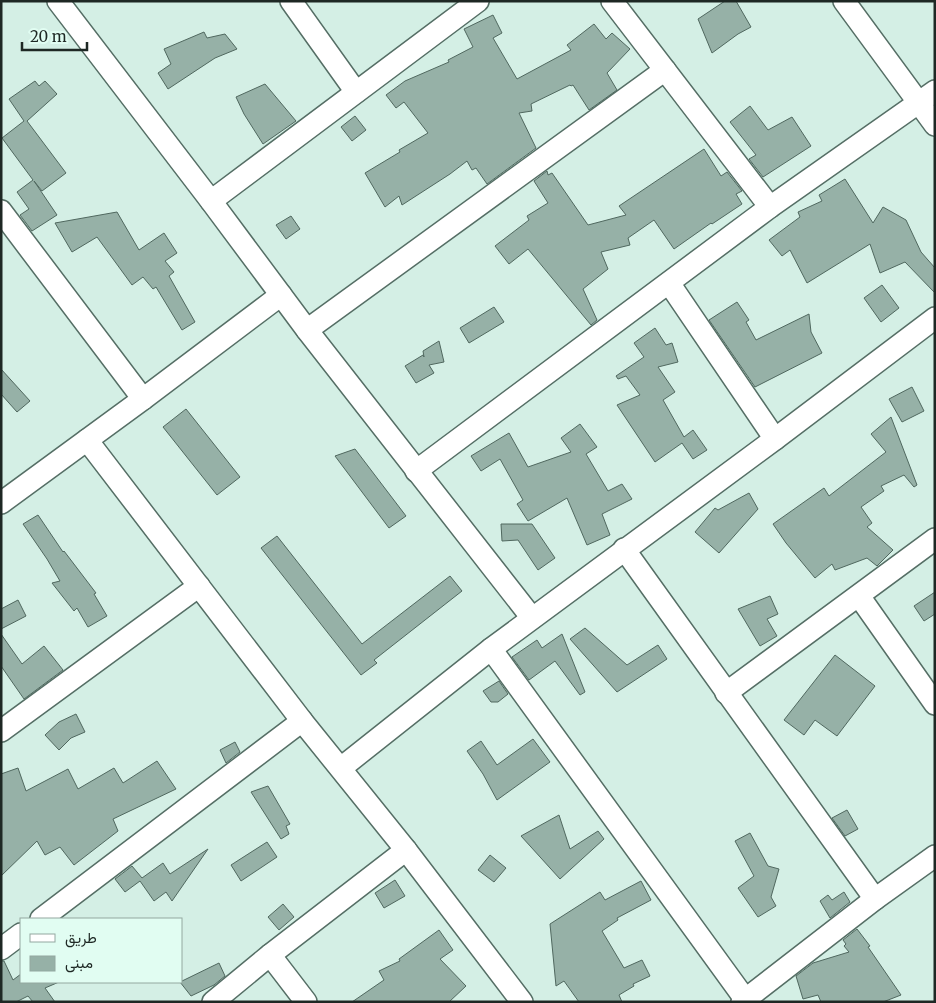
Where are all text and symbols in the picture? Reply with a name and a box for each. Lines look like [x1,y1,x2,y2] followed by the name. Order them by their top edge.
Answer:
[22,20,88,52] scale bar
[30,27,67,46] text: 20 m
[20,918,182,983] legend
[65,928,97,948] text: طريق
[65,953,93,973] text: مبنى

